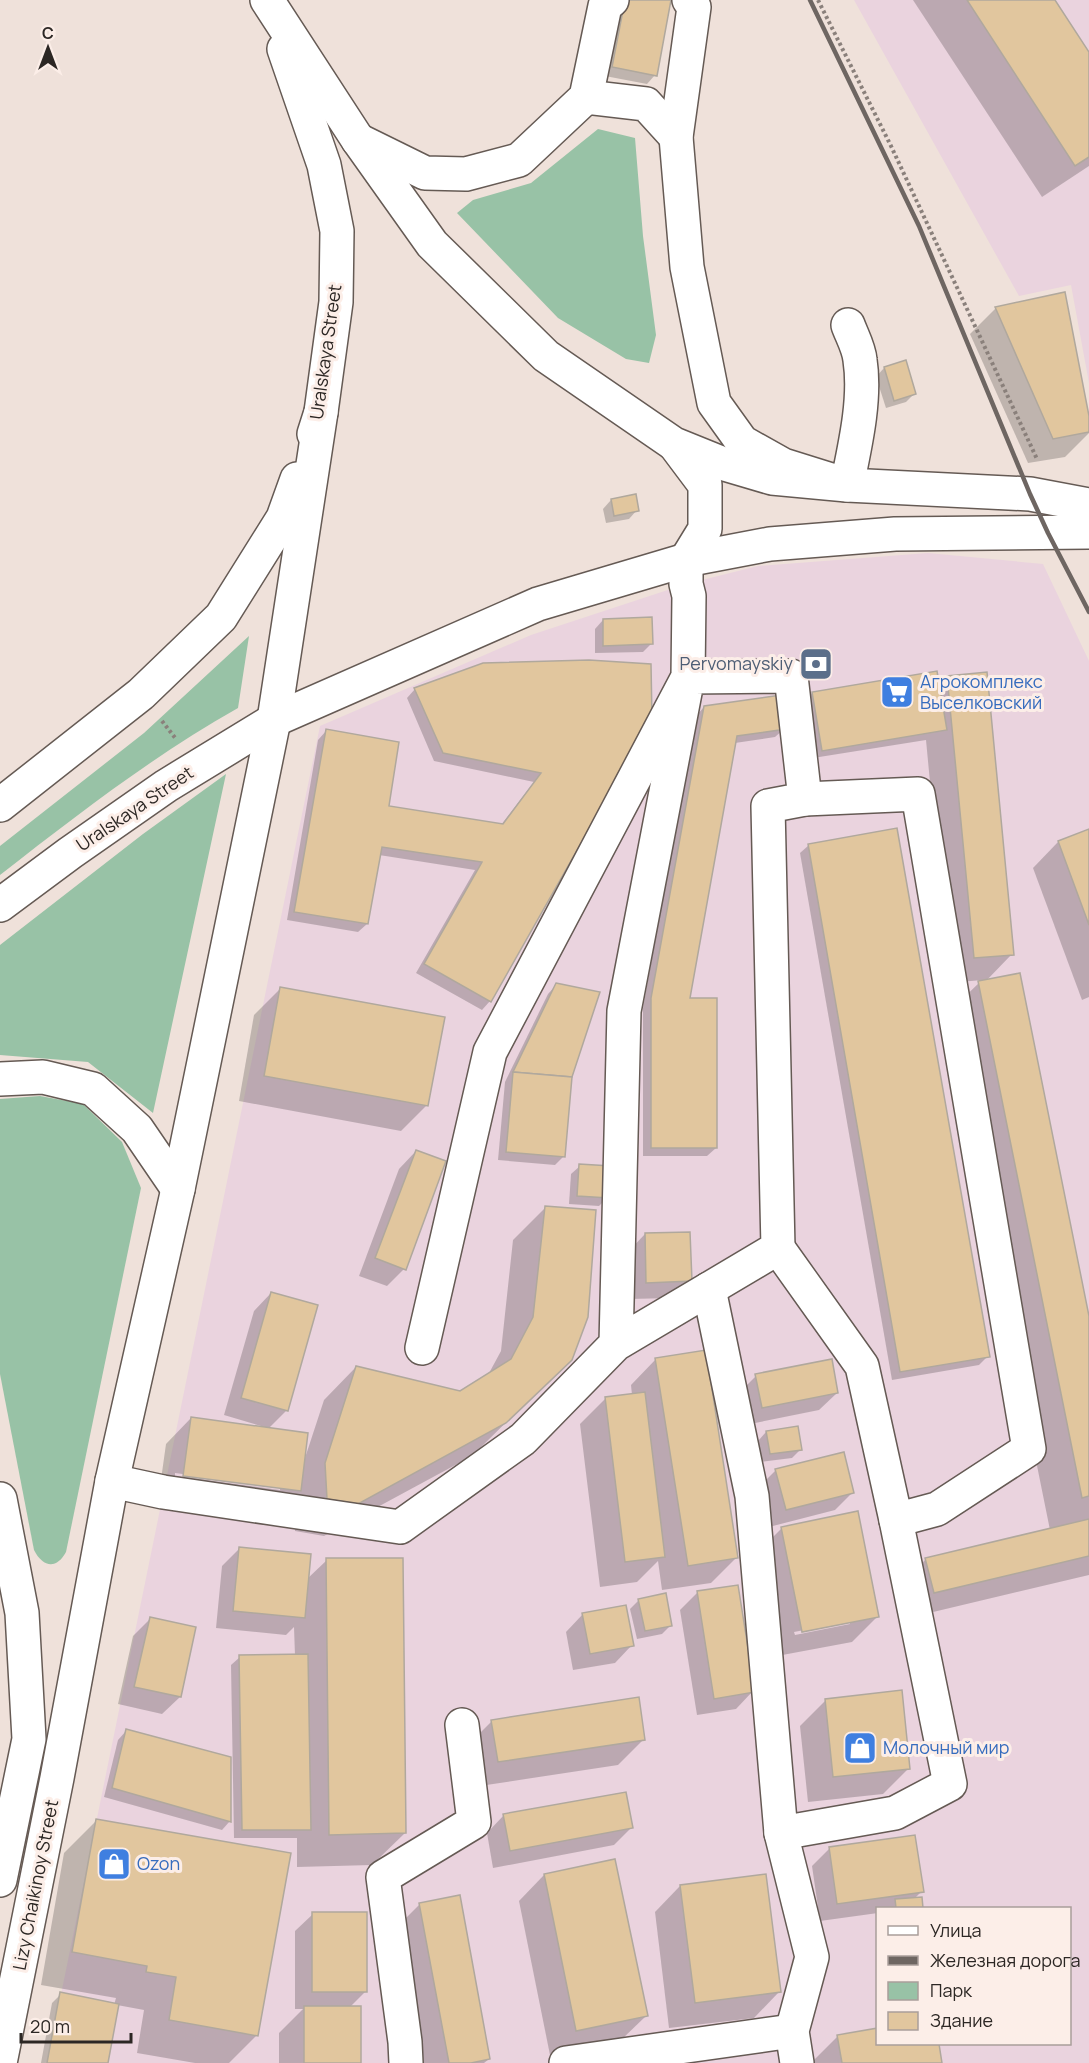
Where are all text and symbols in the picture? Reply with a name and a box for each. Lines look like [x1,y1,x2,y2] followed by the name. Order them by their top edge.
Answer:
[18,18,78,78] north arrow
[42,22,54,44] text: С
[304,283,346,421] street label: Uralskaya Street
[798,646,834,682] bank icon: Pervomayskiy
[679,651,793,675] place label: Pervomayskiy
[920,669,1043,714] place label: Агрокомплекс Выселковский
[879,674,915,710] supermarket icon: Агрокомплекс Выселковский
[71,760,198,856] street label: Uralskaya Street
[842,1730,878,1766] shop icon: Молочный мир
[883,1735,1009,1759] place label: Молочный мир
[7,1797,63,1972] street label: Lizy Chaikinoy Street
[96,1846,132,1882] shop icon: Ozon
[137,1851,180,1875] place label: Ozon
[876,1907,1071,2045] legend
[930,1918,982,1942] text: Улица
[930,1948,1081,1972] text: Железная дорога
[930,1978,973,2002] text: Парк
[21,2006,130,2044] scale bar
[930,2008,993,2032] text: Здание
[30,2014,70,2038] text: 20 m

